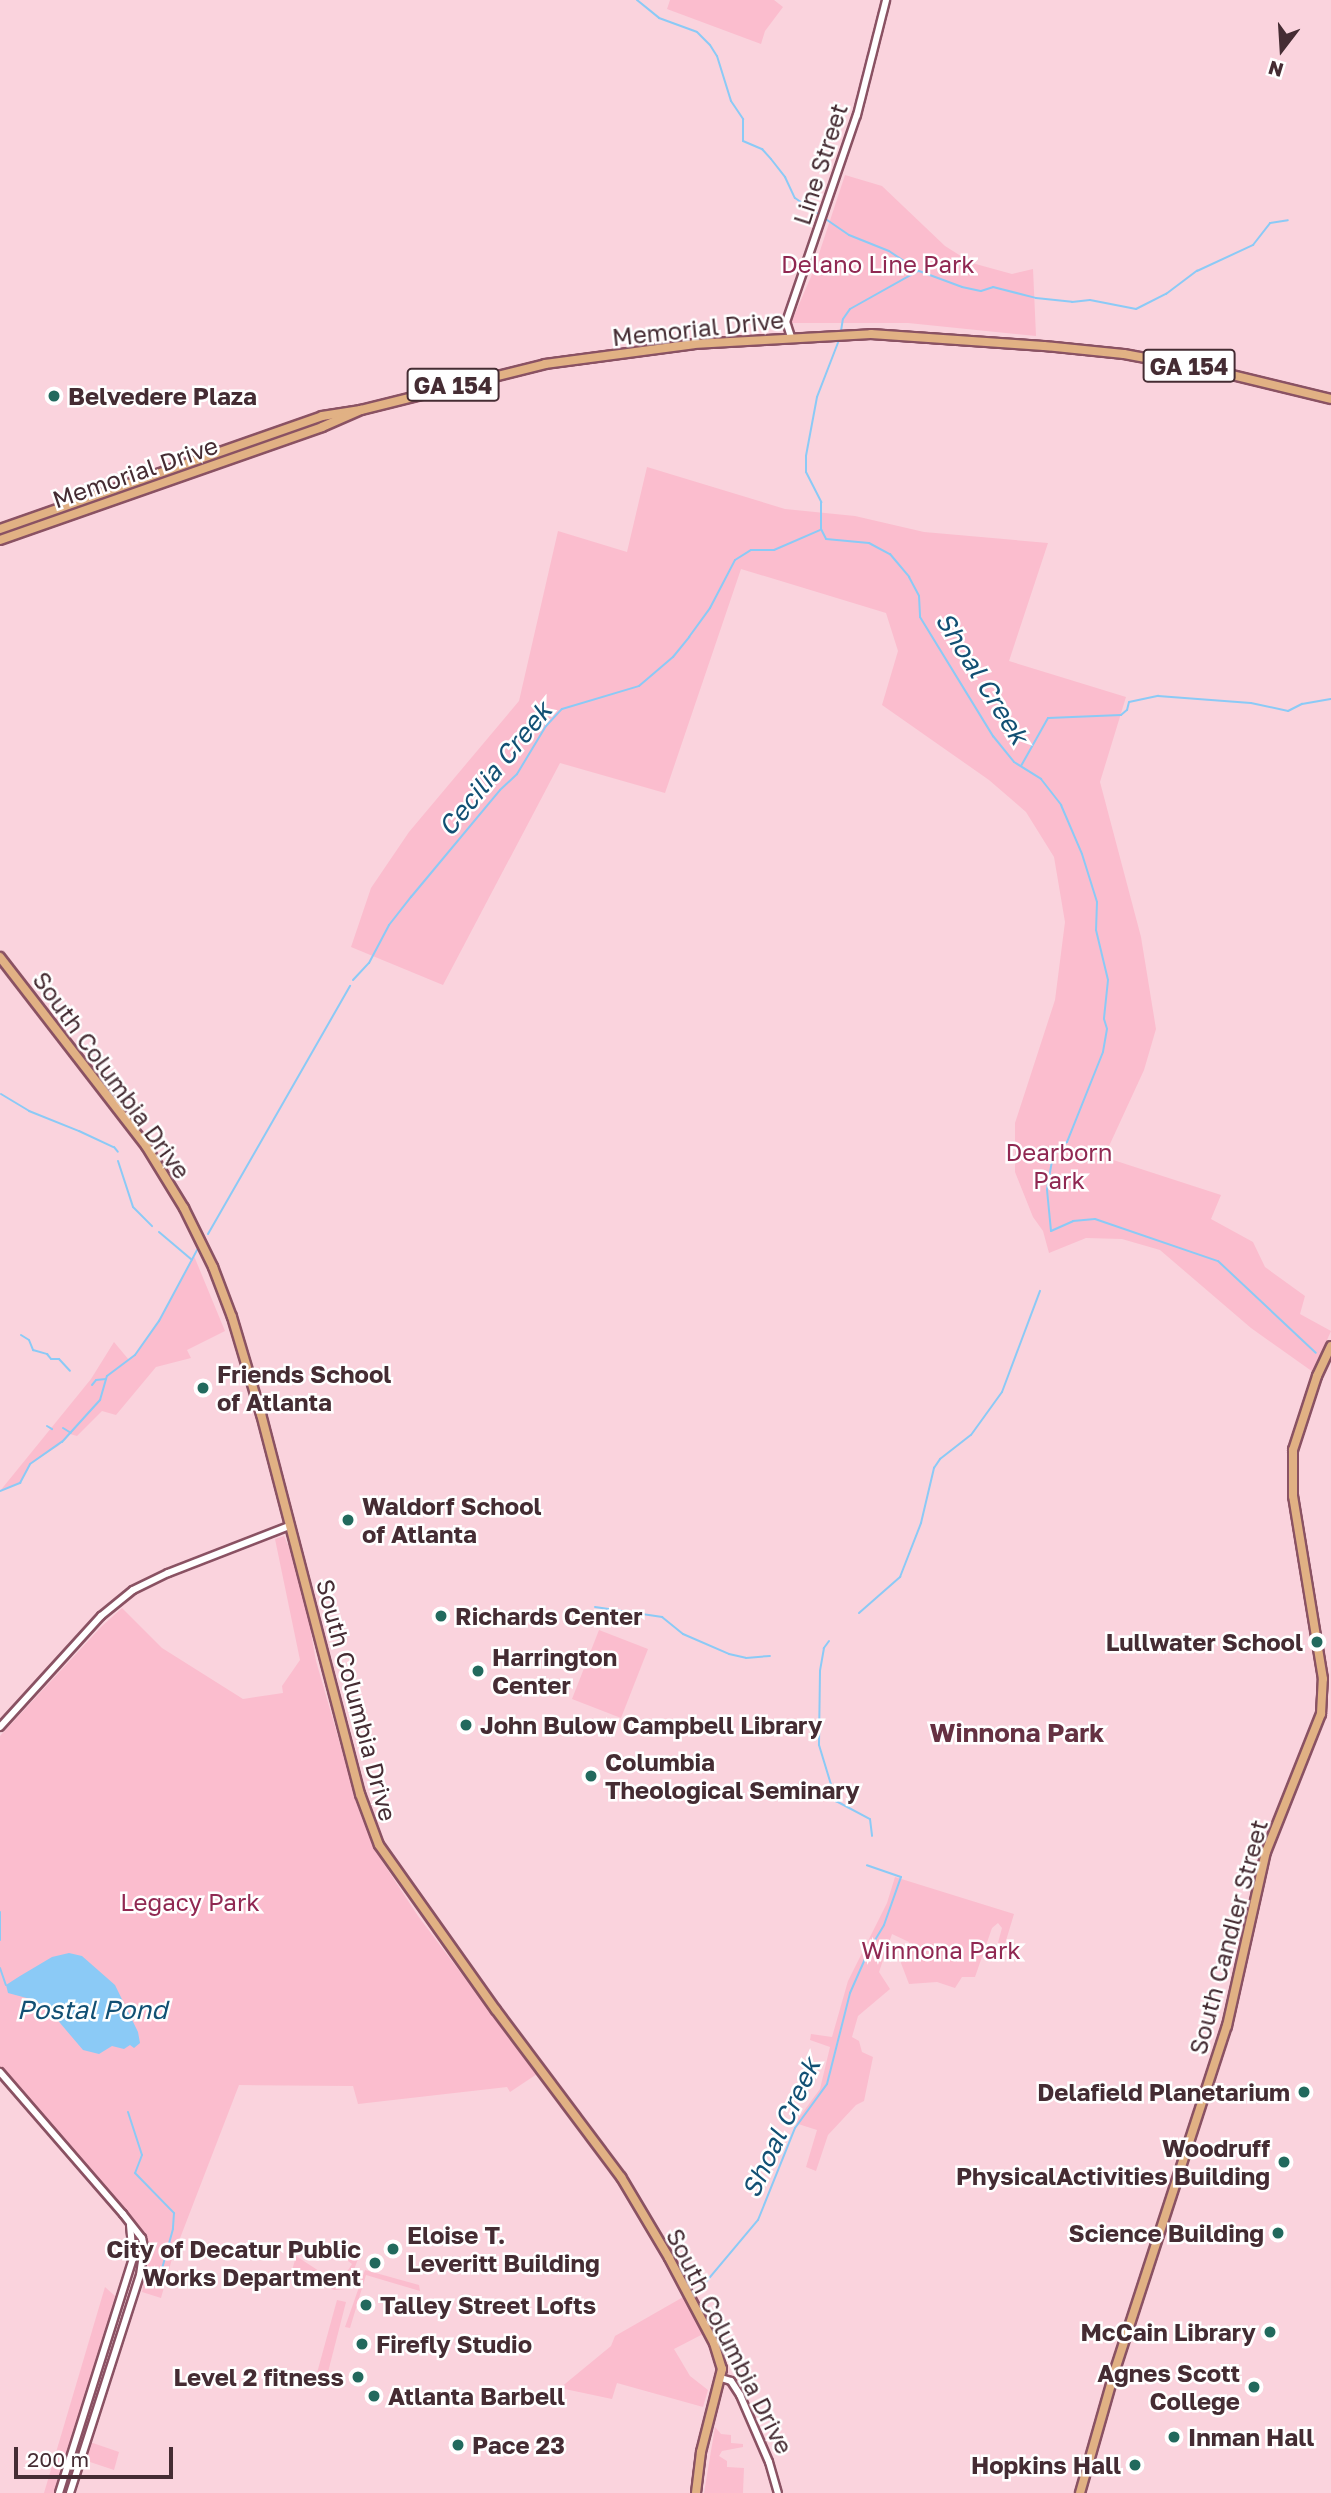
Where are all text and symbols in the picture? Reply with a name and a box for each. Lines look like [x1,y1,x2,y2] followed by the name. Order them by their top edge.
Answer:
[1247,14,1317,84] north arrow
[1265,56,1286,83] text: N
[787,100,853,228] street label: Line Street
[781,250,975,278] park label: Delano Line Park
[611,305,785,351] street label: Memorial Drive
[1142,346,1236,386] road number: GA 154
[406,366,500,404] road number: GA 154
[68,382,257,410] place label: Belvedere Plaza
[46,388,62,404] marker: Belvedere Plaza
[49,430,221,514] street label: Memorial Drive
[929,606,1035,750] water label: Shoal Creek
[432,696,558,842] water label: Cecilia Creek
[27,966,197,1184] street label: South Columbia Drive
[1006,1138,1112,1194] park label: Dearborn Park
[217,1360,391,1416] place label: Friends School of Atlanta
[195,1380,211,1396] marker: Friends School of Atlanta
[362,1492,542,1548] place label: Waldorf School of Atlanta
[340,1512,356,1528] marker: Waldorf School of Atlanta
[311,1576,403,1824] street label: South Columbia Drive
[455,1602,643,1630] place label: Richards Center
[433,1608,449,1624] marker: Richards Center
[1106,1628,1303,1656] place label: Lullwater School
[1309,1634,1325,1650] marker: Lullwater School
[492,1643,617,1699] place label: Harrington Center
[470,1663,486,1679] marker: Harrington Center
[480,1711,822,1739] place label: John Bulow Campbell Library
[458,1717,474,1733] marker: John Bulow Campbell Library
[930,1717,1104,1749] district label: Winnona Park
[605,1748,860,1804] place label: Columbia Theological Seminary
[583,1768,599,1784] marker: Columbia Theological Seminary
[1183,1816,1273,2058] street label: South Candler Street
[120,1888,260,1916] park label: Legacy Park
[861,1936,1021,1964] park label: Winnona Park
[17,1994,167,2026] water label: Postal Pond
[735,2053,827,2203] water label: Shoal Creek
[1037,2078,1290,2106] place label: Delafield Planetarium
[1296,2084,1312,2100] marker: Delafield Planetarium
[956,2134,1270,2190] place label: Woodruff PhysicalActivities Building
[1276,2154,1292,2170] marker: Woodruff PhysicalActivities Building
[1069,2219,1264,2247] place label: Science Building
[407,2221,600,2277] place label: Eloise T. Leveritt Building
[661,2224,799,2458] street label: South Columbia Drive
[1270,2225,1286,2241] marker: Science Building
[106,2235,361,2291] place label: City of Decatur Public Works Department
[385,2241,401,2257] marker: Eloise T. Leveritt Building
[367,2255,383,2271] marker: City of Decatur Public Works Department
[380,2291,596,2319] place label: Talley Street Lofts
[358,2297,374,2313] marker: Talley Street Lofts
[1080,2318,1256,2346] place label: McCain Library
[1262,2324,1278,2340] marker: McCain Library
[376,2330,532,2358] place label: Firefly Studio
[354,2336,370,2352] marker: Firefly Studio
[1097,2359,1240,2415] place label: Agnes Scott College
[173,2363,344,2391] place label: Level 2 fitness
[350,2369,366,2385] marker: Level 2 fitness
[1246,2379,1262,2395] marker: Agnes Scott College
[388,2382,565,2410] place label: Atlanta Barbell
[366,2388,382,2404] marker: Atlanta Barbell
[1188,2423,1314,2451] place label: Inman Hall
[1166,2429,1182,2445] marker: Inman Hall
[472,2431,565,2459] place label: Pace 23
[18,2434,177,2478] scale bar
[450,2437,466,2453] marker: Pace 23
[27,2446,89,2472] text: 200 m
[971,2451,1121,2479] place label: Hopkins Hall
[1127,2457,1143,2473] marker: Hopkins Hall

